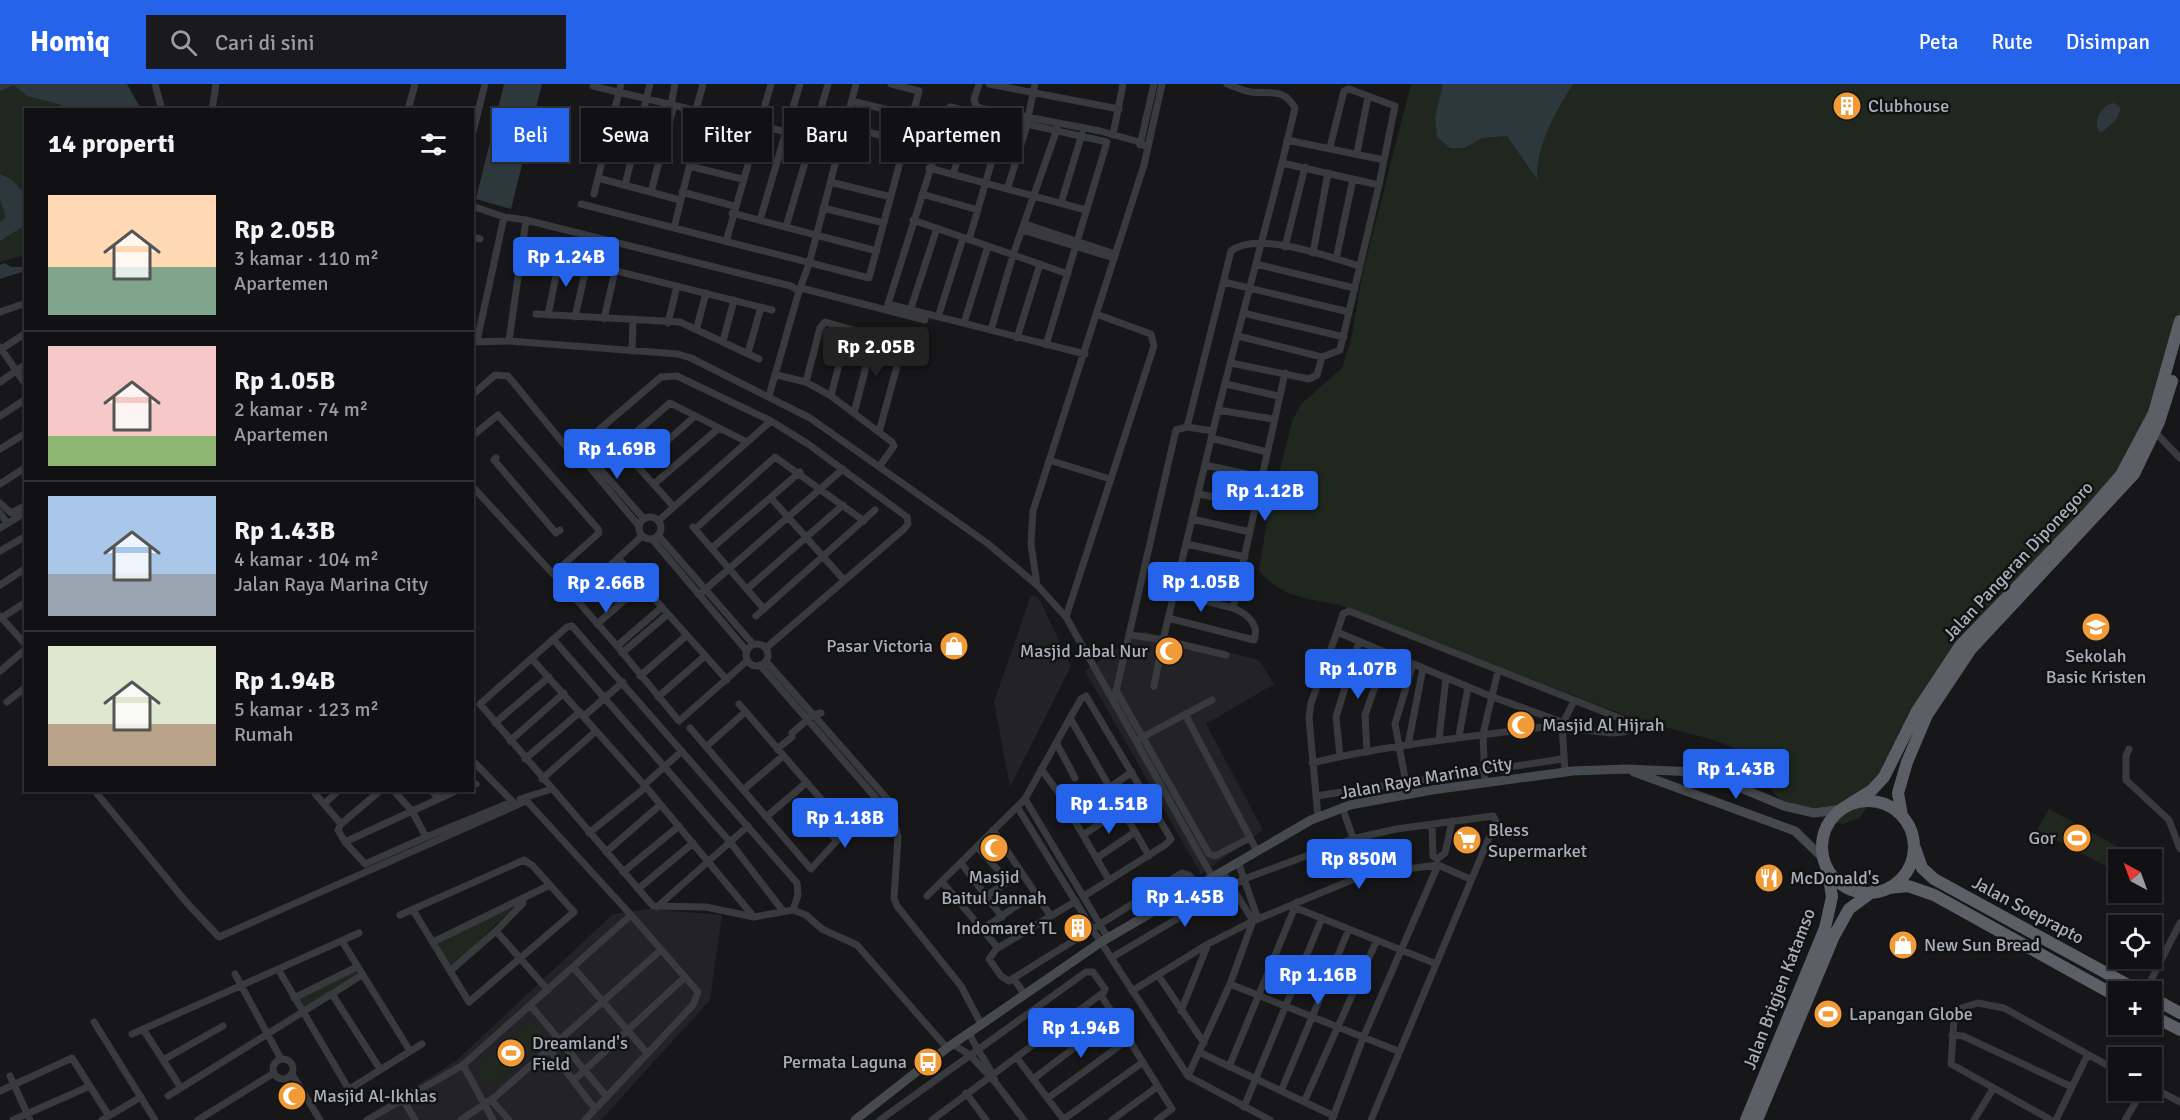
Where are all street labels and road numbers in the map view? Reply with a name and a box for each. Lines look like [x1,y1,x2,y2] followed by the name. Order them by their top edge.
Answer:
[1938,477,2098,645] street label: Jalan Pangeran Diponegoro
[1338,752,1514,804] street label: Jalan Raya Marina City
[1968,871,2088,949] street label: Jalan Soeprapto
[1738,905,1820,1073] street label: Jalan Brigjen Katamso

